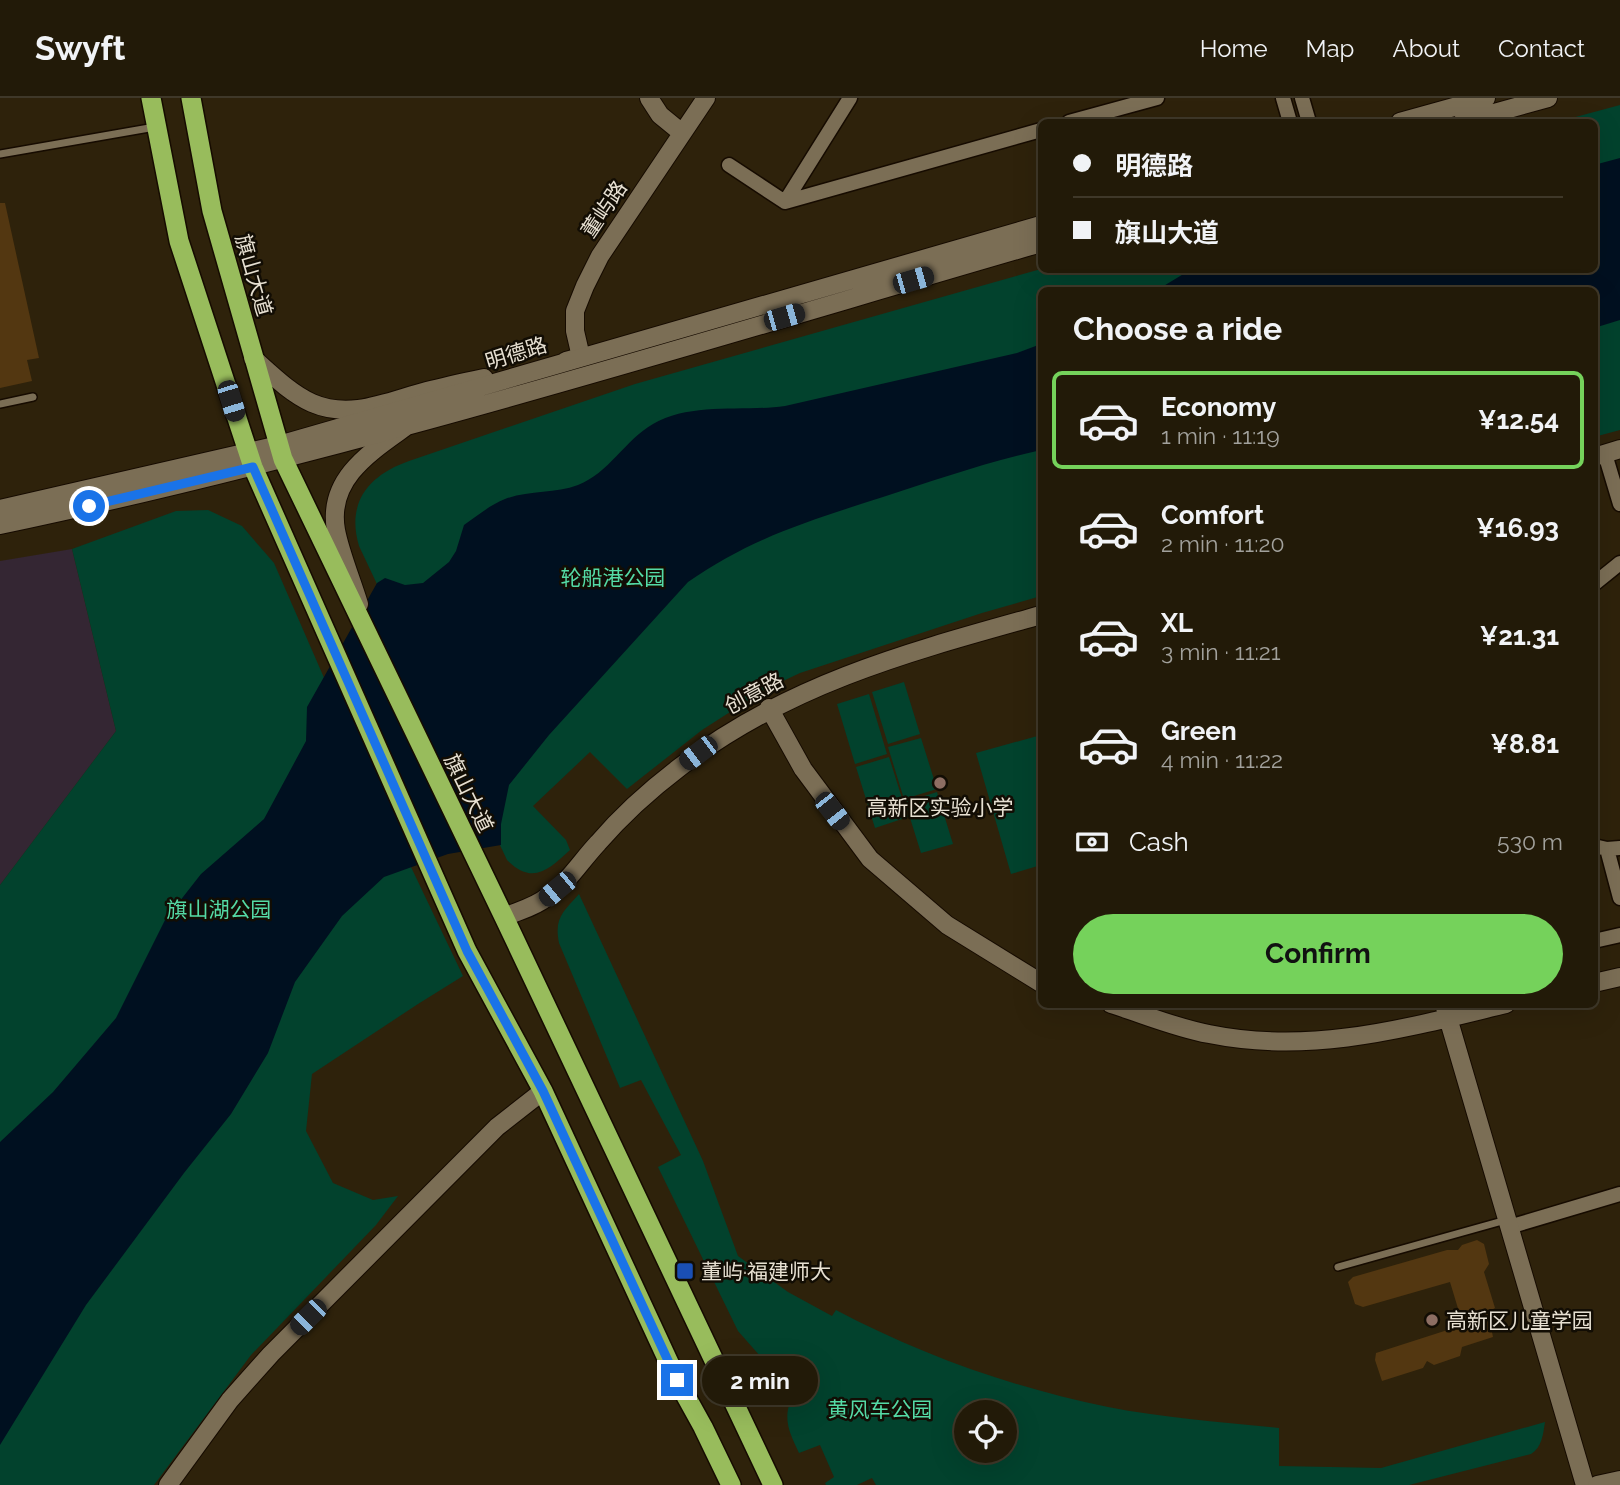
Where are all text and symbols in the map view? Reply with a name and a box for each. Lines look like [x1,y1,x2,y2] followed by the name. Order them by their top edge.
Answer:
[35,29,125,68] text: Swyft
[1200,34,1268,63] text: Home
[1306,34,1354,63] text: Map
[1392,34,1460,63] text: About
[1498,34,1585,63] text: Contact
[1115,151,1193,181] text: 明德路
[576,176,632,242] street label: 董屿路
[1115,218,1219,248] text: 旗山大道
[230,231,278,319] street label: 旗山大道
[890,264,937,296] car
[761,301,808,333] car
[1073,310,1282,347] text: Choose a ride
[482,332,550,374] street label: 明德路
[215,378,248,424] car
[1077,389,1140,452] icon: car
[1161,392,1276,422] text: Economy
[1478,405,1559,435] text: ¥12.54
[1161,422,1280,449] text: 1 min · 11:19
[73,490,105,522] route start
[1077,497,1140,560] icon: car
[1161,500,1264,530] text: Comfort
[1476,513,1559,543] text: ¥16.93
[1161,530,1285,557] text: 2 min · 11:20
[561,565,666,590] park label: 轮船港公园
[1077,605,1140,668] icon: car
[1161,608,1193,638] text: XL
[1480,621,1559,651] text: ¥21.31
[1161,638,1281,665] text: 3 min · 11:21
[720,667,788,719] street label: 创意路
[1077,713,1140,776] icon: car
[1161,716,1237,746] text: Green
[1490,729,1559,759] text: ¥8.81
[675,732,722,774] car
[1161,746,1283,773] text: 4 min · 11:22
[439,750,499,836] street label: 旗山大道
[932,775,948,791] marker: 高新区实验小学
[811,788,854,834] car
[867,795,1014,820] place label: 高新区实验小学
[1073,823,1111,861] icon: cash
[1129,827,1189,857] text: Cash
[1497,828,1563,855] text: 530 m
[535,867,580,911] car
[167,897,272,922] park label: 旗山湖公园
[1073,914,1563,994] button: Confirm
[701,1259,831,1284] place label: 董屿·福建师大
[675,1261,695,1281] marker: 董屿·福建师大
[286,1295,331,1339] car
[1446,1308,1593,1333] place label: 高新区儿童学园
[1424,1312,1440,1328] marker: 高新区儿童学园
[702,1356,817,1404] callout: 2 min
[661,1364,693,1396] route end
[730,1367,790,1394] text: 2 min
[828,1397,933,1422] park label: 黄风车公园
[954,1400,1017,1463] map controls
[954,1400,1017,1463] button: locate

